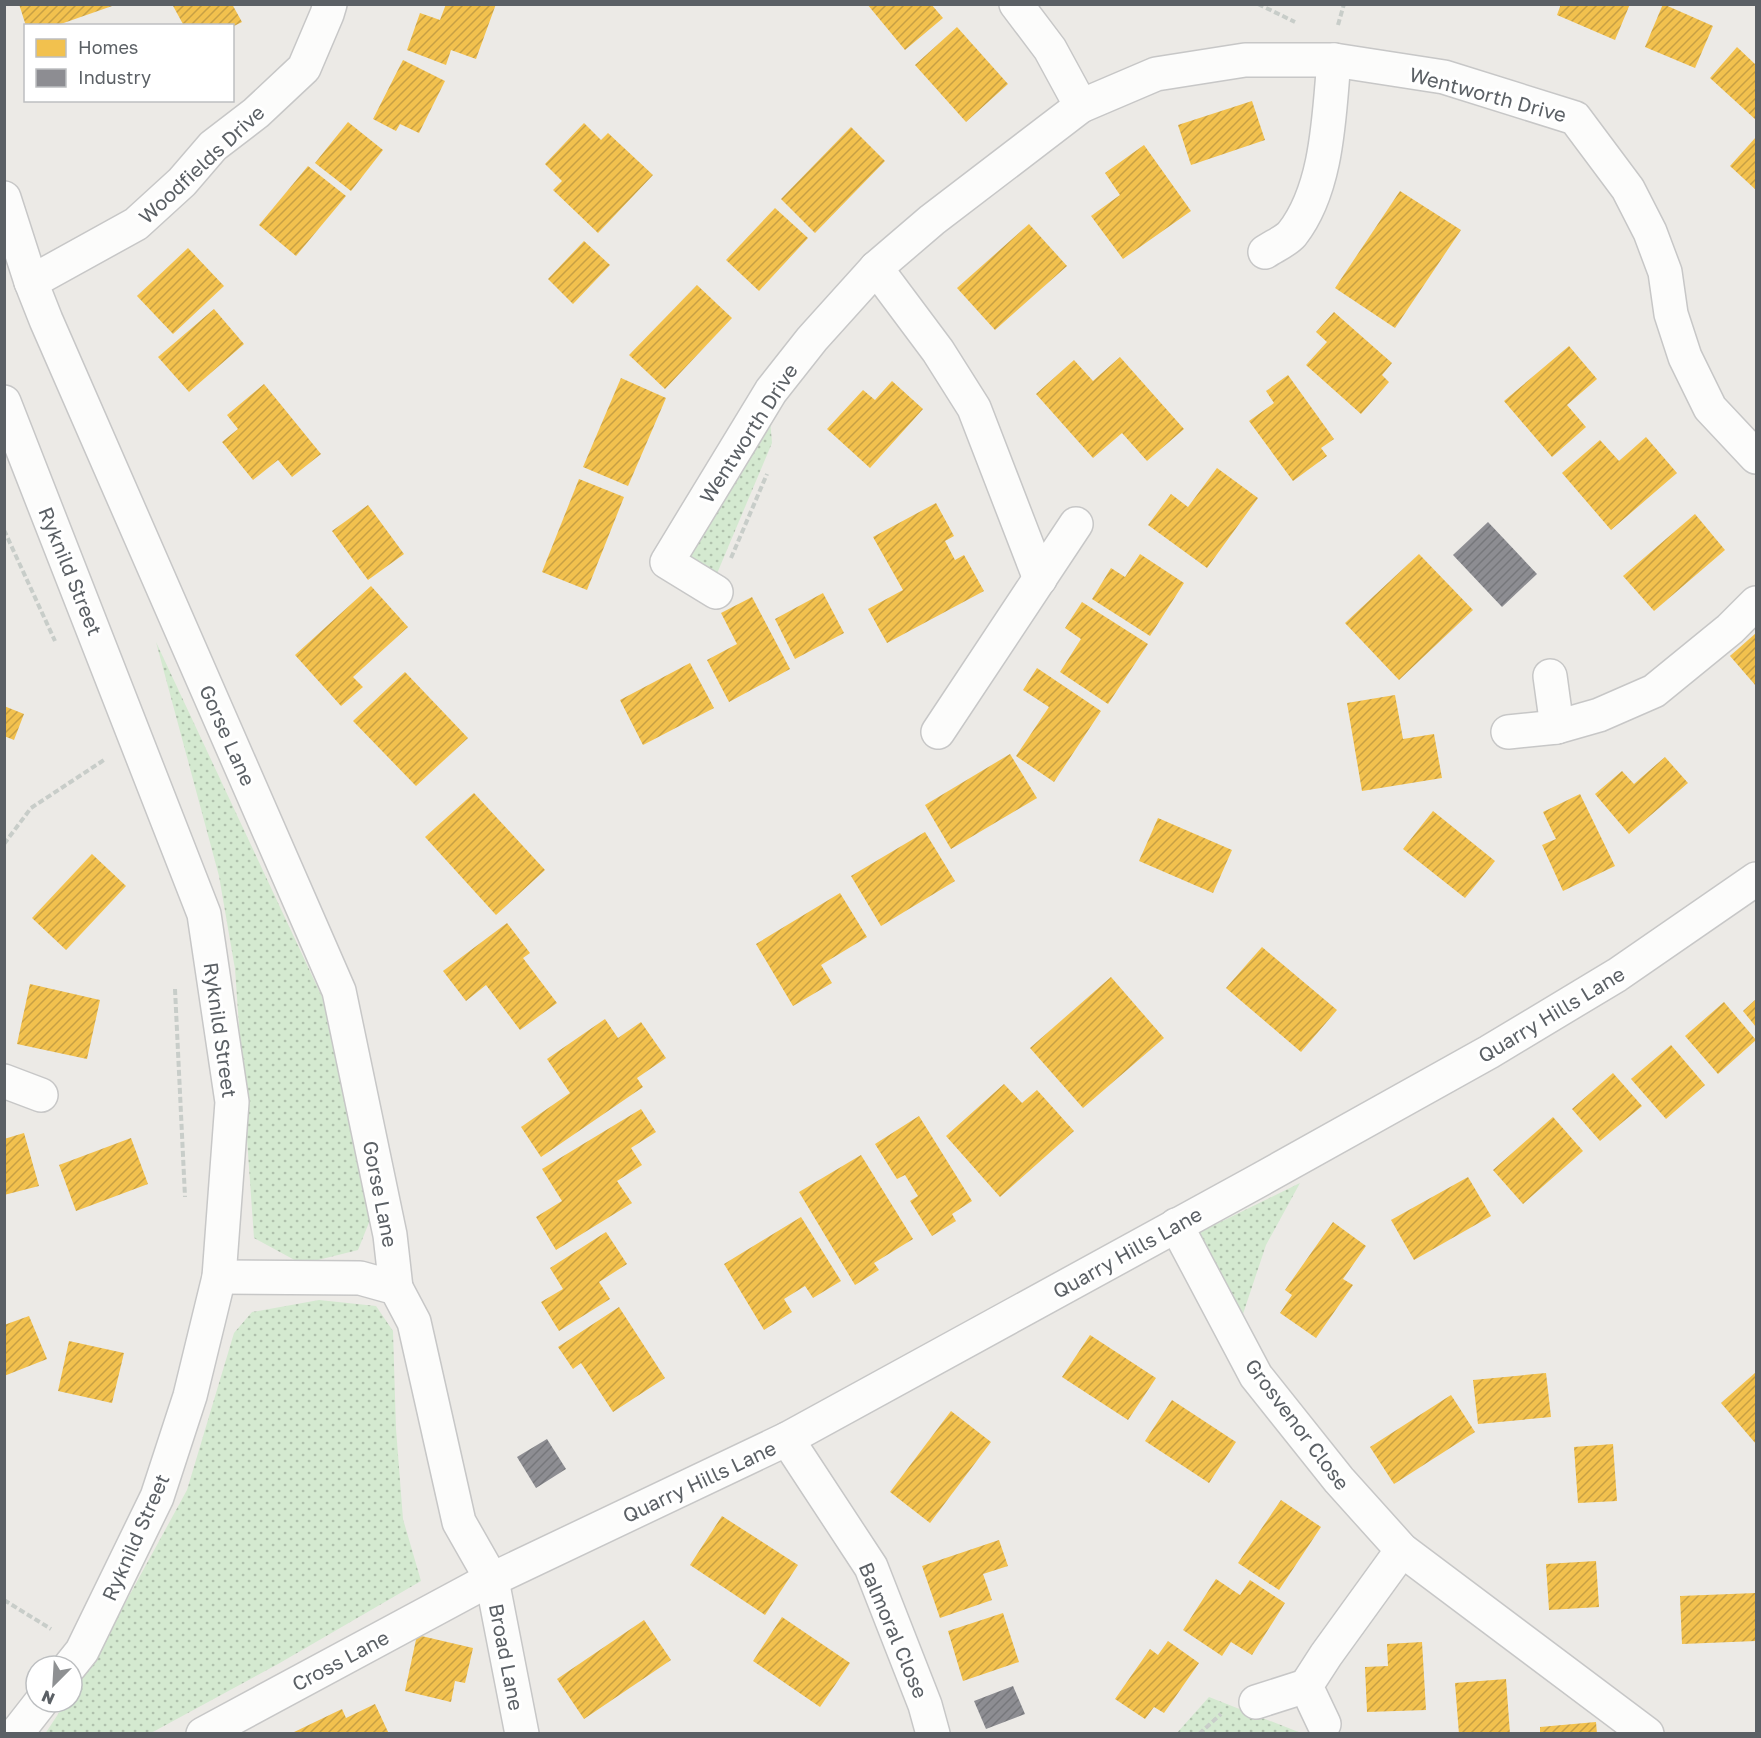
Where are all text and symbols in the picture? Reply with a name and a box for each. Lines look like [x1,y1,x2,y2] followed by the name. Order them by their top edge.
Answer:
[24,24,234,102] legend
[78,36,138,58] text: Homes
[1407,62,1569,126] street label: Wentworth Drive
[78,66,151,88] text: Industry
[133,100,269,228] street label: Woodfields Drive
[694,359,802,507] street label: Wentworth Drive
[34,503,108,639] street label: Ryknild Street
[195,681,261,789] street label: Gorse Lane
[200,961,242,1099] street label: Ryknild Street
[1474,961,1628,1067] street label: Quarry Hills Lane
[359,1139,403,1249] street label: Gorse Lane
[1048,1201,1206,1303] street label: Quarry Hills Lane
[1241,1354,1355,1494] street label: Grosvenor Close
[619,1435,779,1527] street label: Quarry Hills Lane
[96,1470,174,1604] street label: Ryknild Street
[855,1559,933,1701] street label: Balmoral Close
[485,1602,529,1712] street label: Broad Lane
[287,1624,393,1696] street label: Cross Lane
[24,1654,84,1714] north arrow
[38,1686,58,1709] text: N

